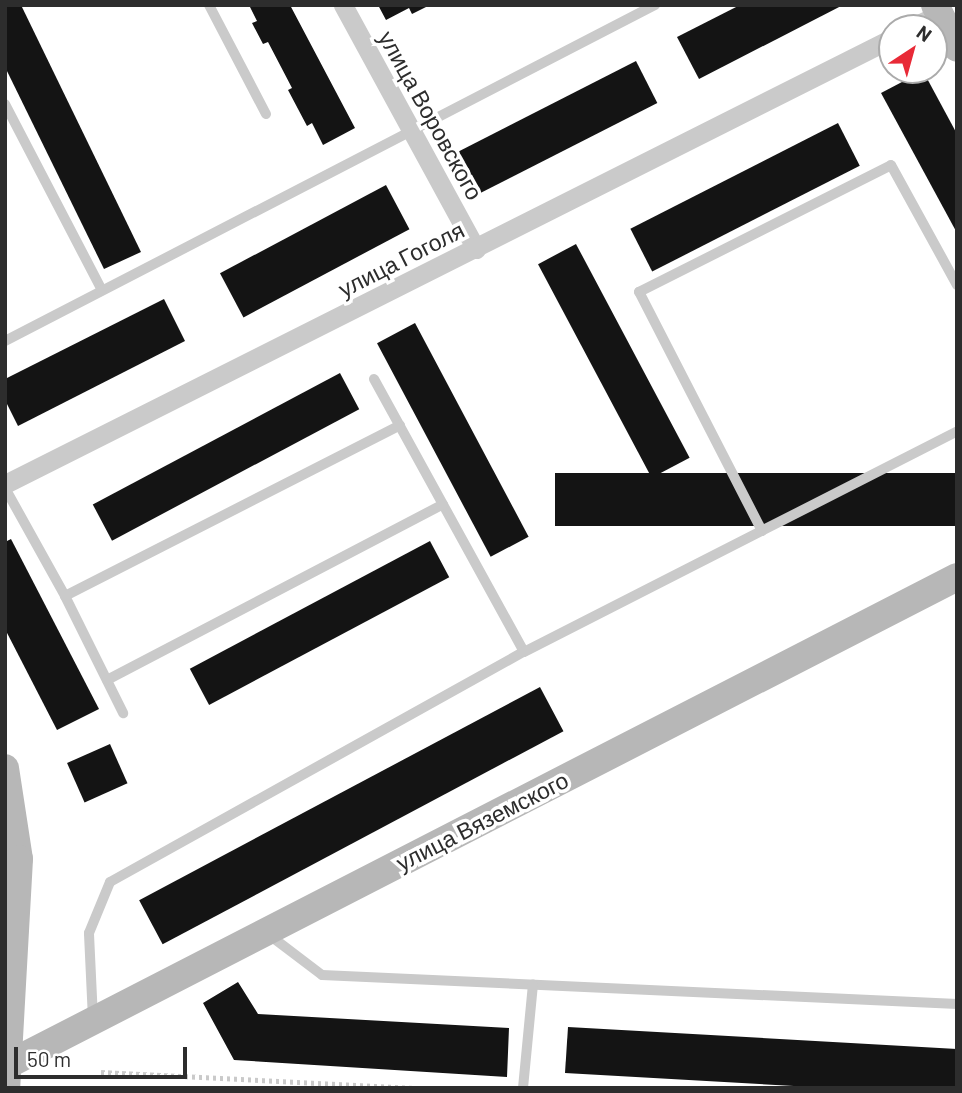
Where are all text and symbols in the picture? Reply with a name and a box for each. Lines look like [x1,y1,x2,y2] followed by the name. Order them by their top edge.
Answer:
[878,14,948,84] north arrow
[913,20,936,46] text: N
[373,26,489,204] street label: улица Воровского
[333,215,469,303] street label: улица Гоголя
[391,766,573,876] street label: улица Вяземского
[18,1034,191,1078] scale bar
[27,1046,71,1071] text: 50 m

